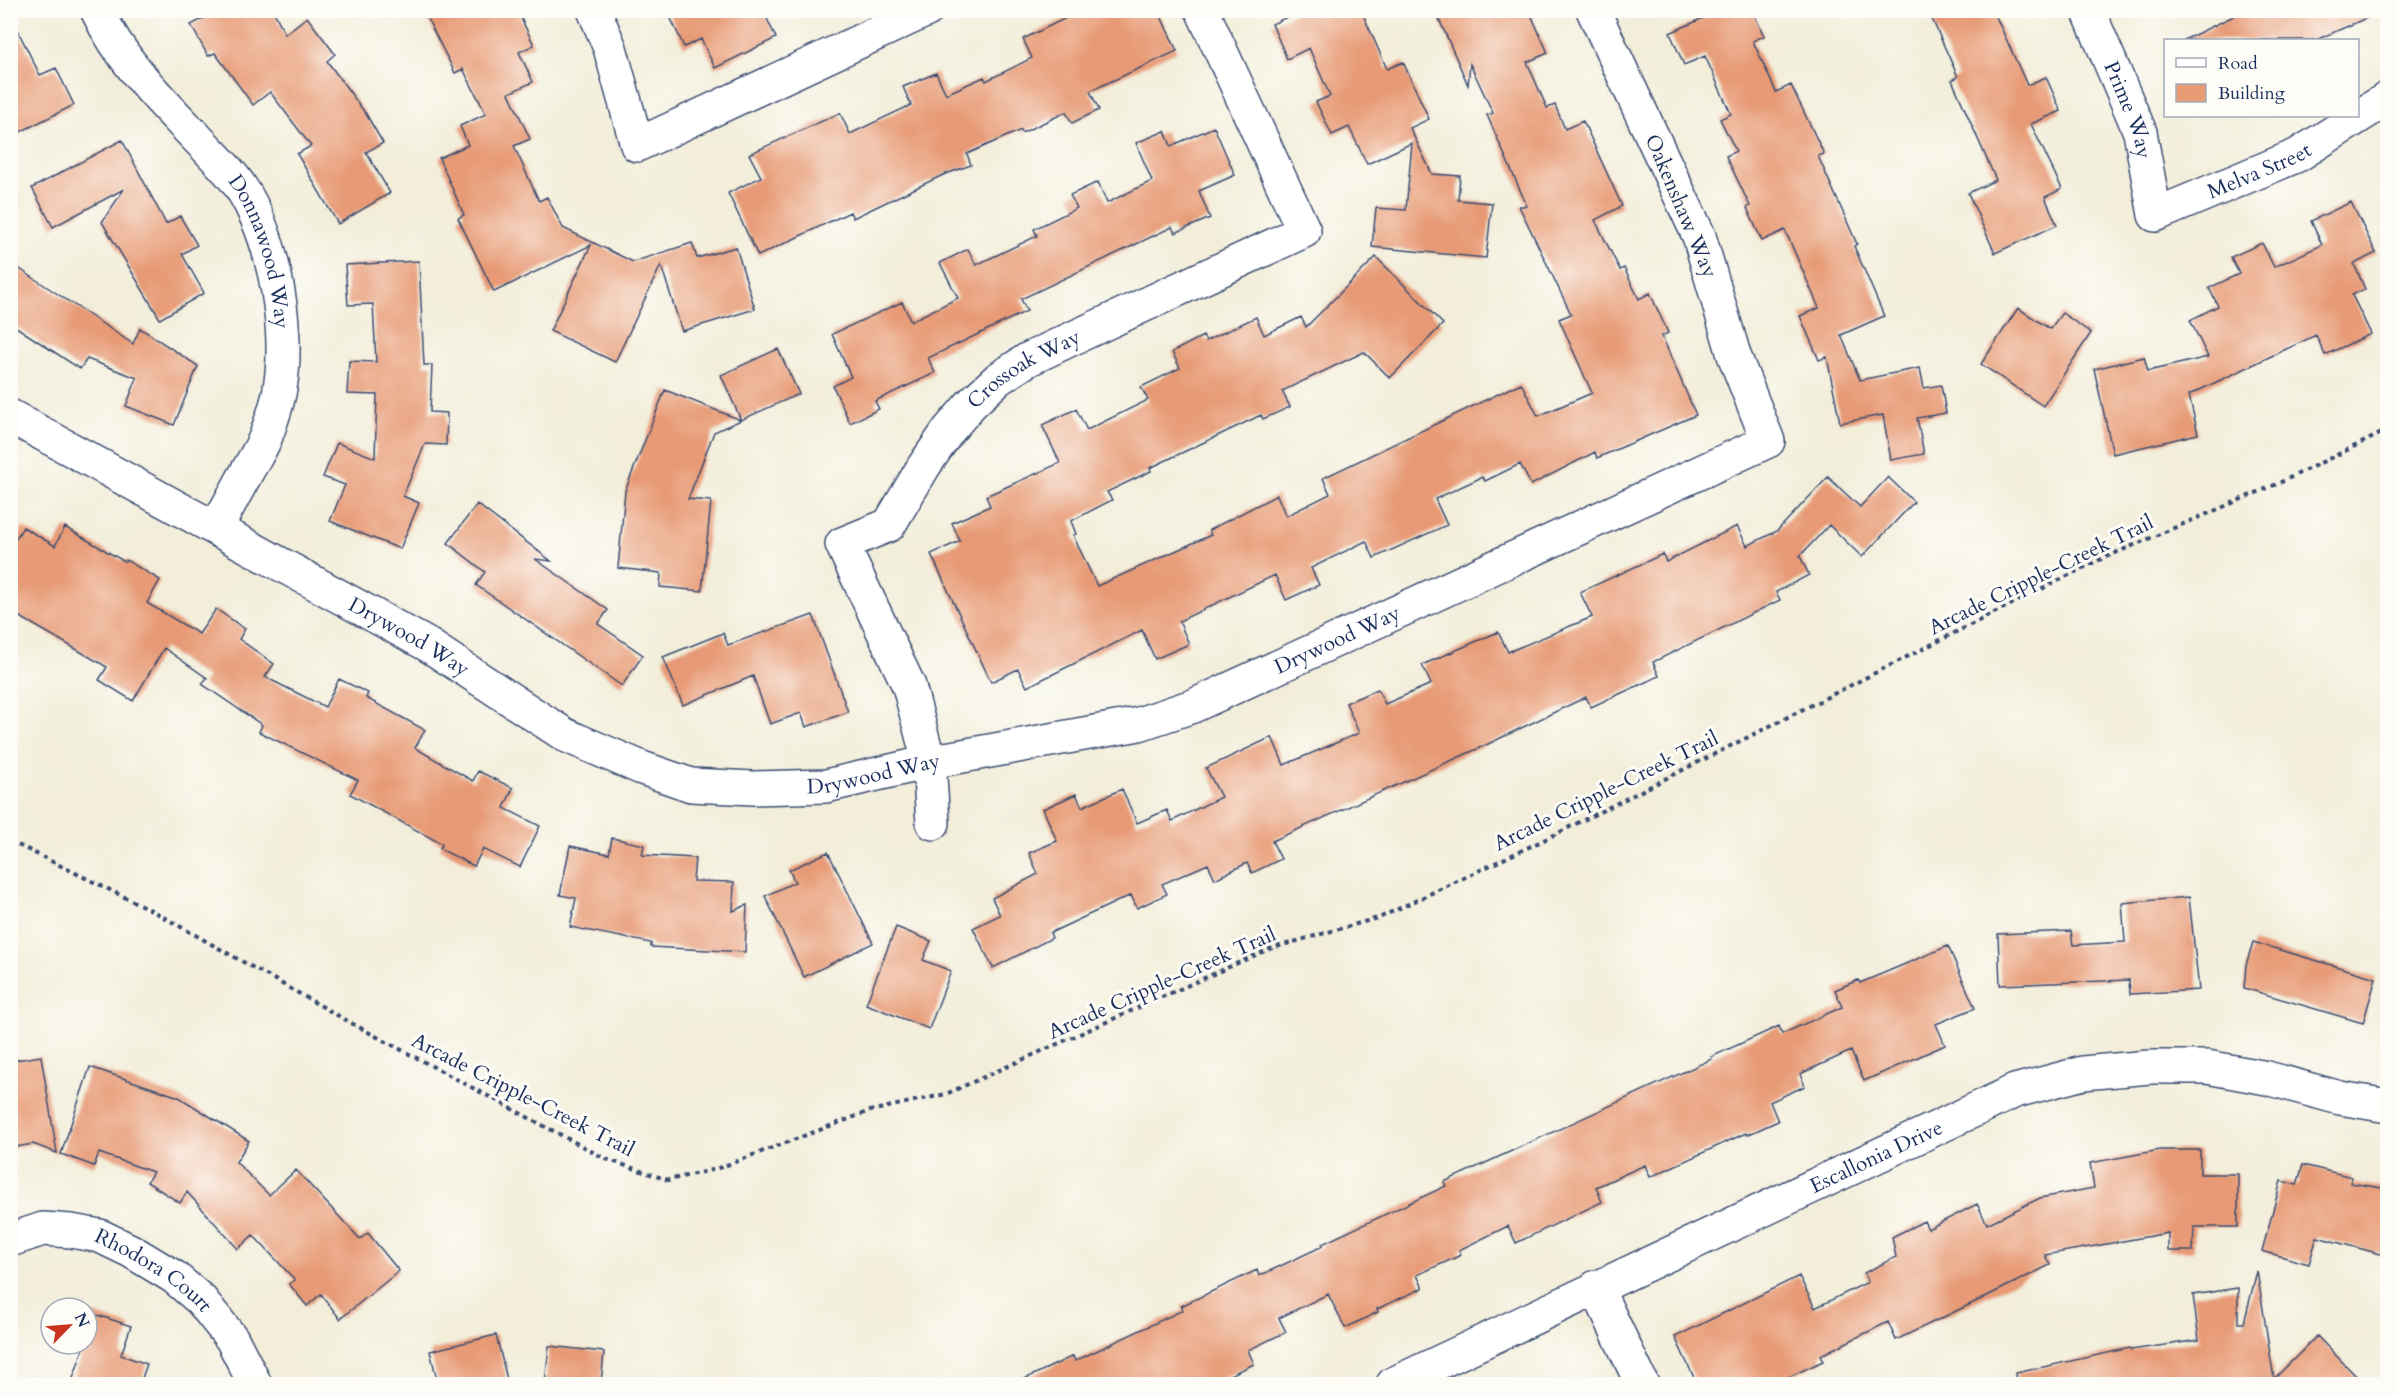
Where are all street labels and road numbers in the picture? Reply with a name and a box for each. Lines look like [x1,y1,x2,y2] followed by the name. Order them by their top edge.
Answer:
[2097,57,2159,161] street label: Prime Way
[1638,130,1724,282] street label: Oakenshaw Way
[2203,135,2317,206] street label: Melva Street
[222,168,297,330] street label: Donnawood Way
[961,322,1085,415] street label: Crossoak Way
[1924,508,2158,642] street label: Arcade Cripple-Creek Trail
[343,590,475,683] street label: Drywood Way
[1269,598,1405,681] street label: Drywood Way
[1489,724,1723,858] street label: Arcade Cripple-Creek Trail
[807,746,942,801] street label: Drywood Way
[1043,920,1281,1046] street label: Arcade Cripple-Creek Trail
[406,1026,640,1164] street label: Arcade Cripple-Creek Trail
[1805,1113,1947,1200] street label: Escallonia Drive
[90,1221,220,1318] street label: Rhodora Court

